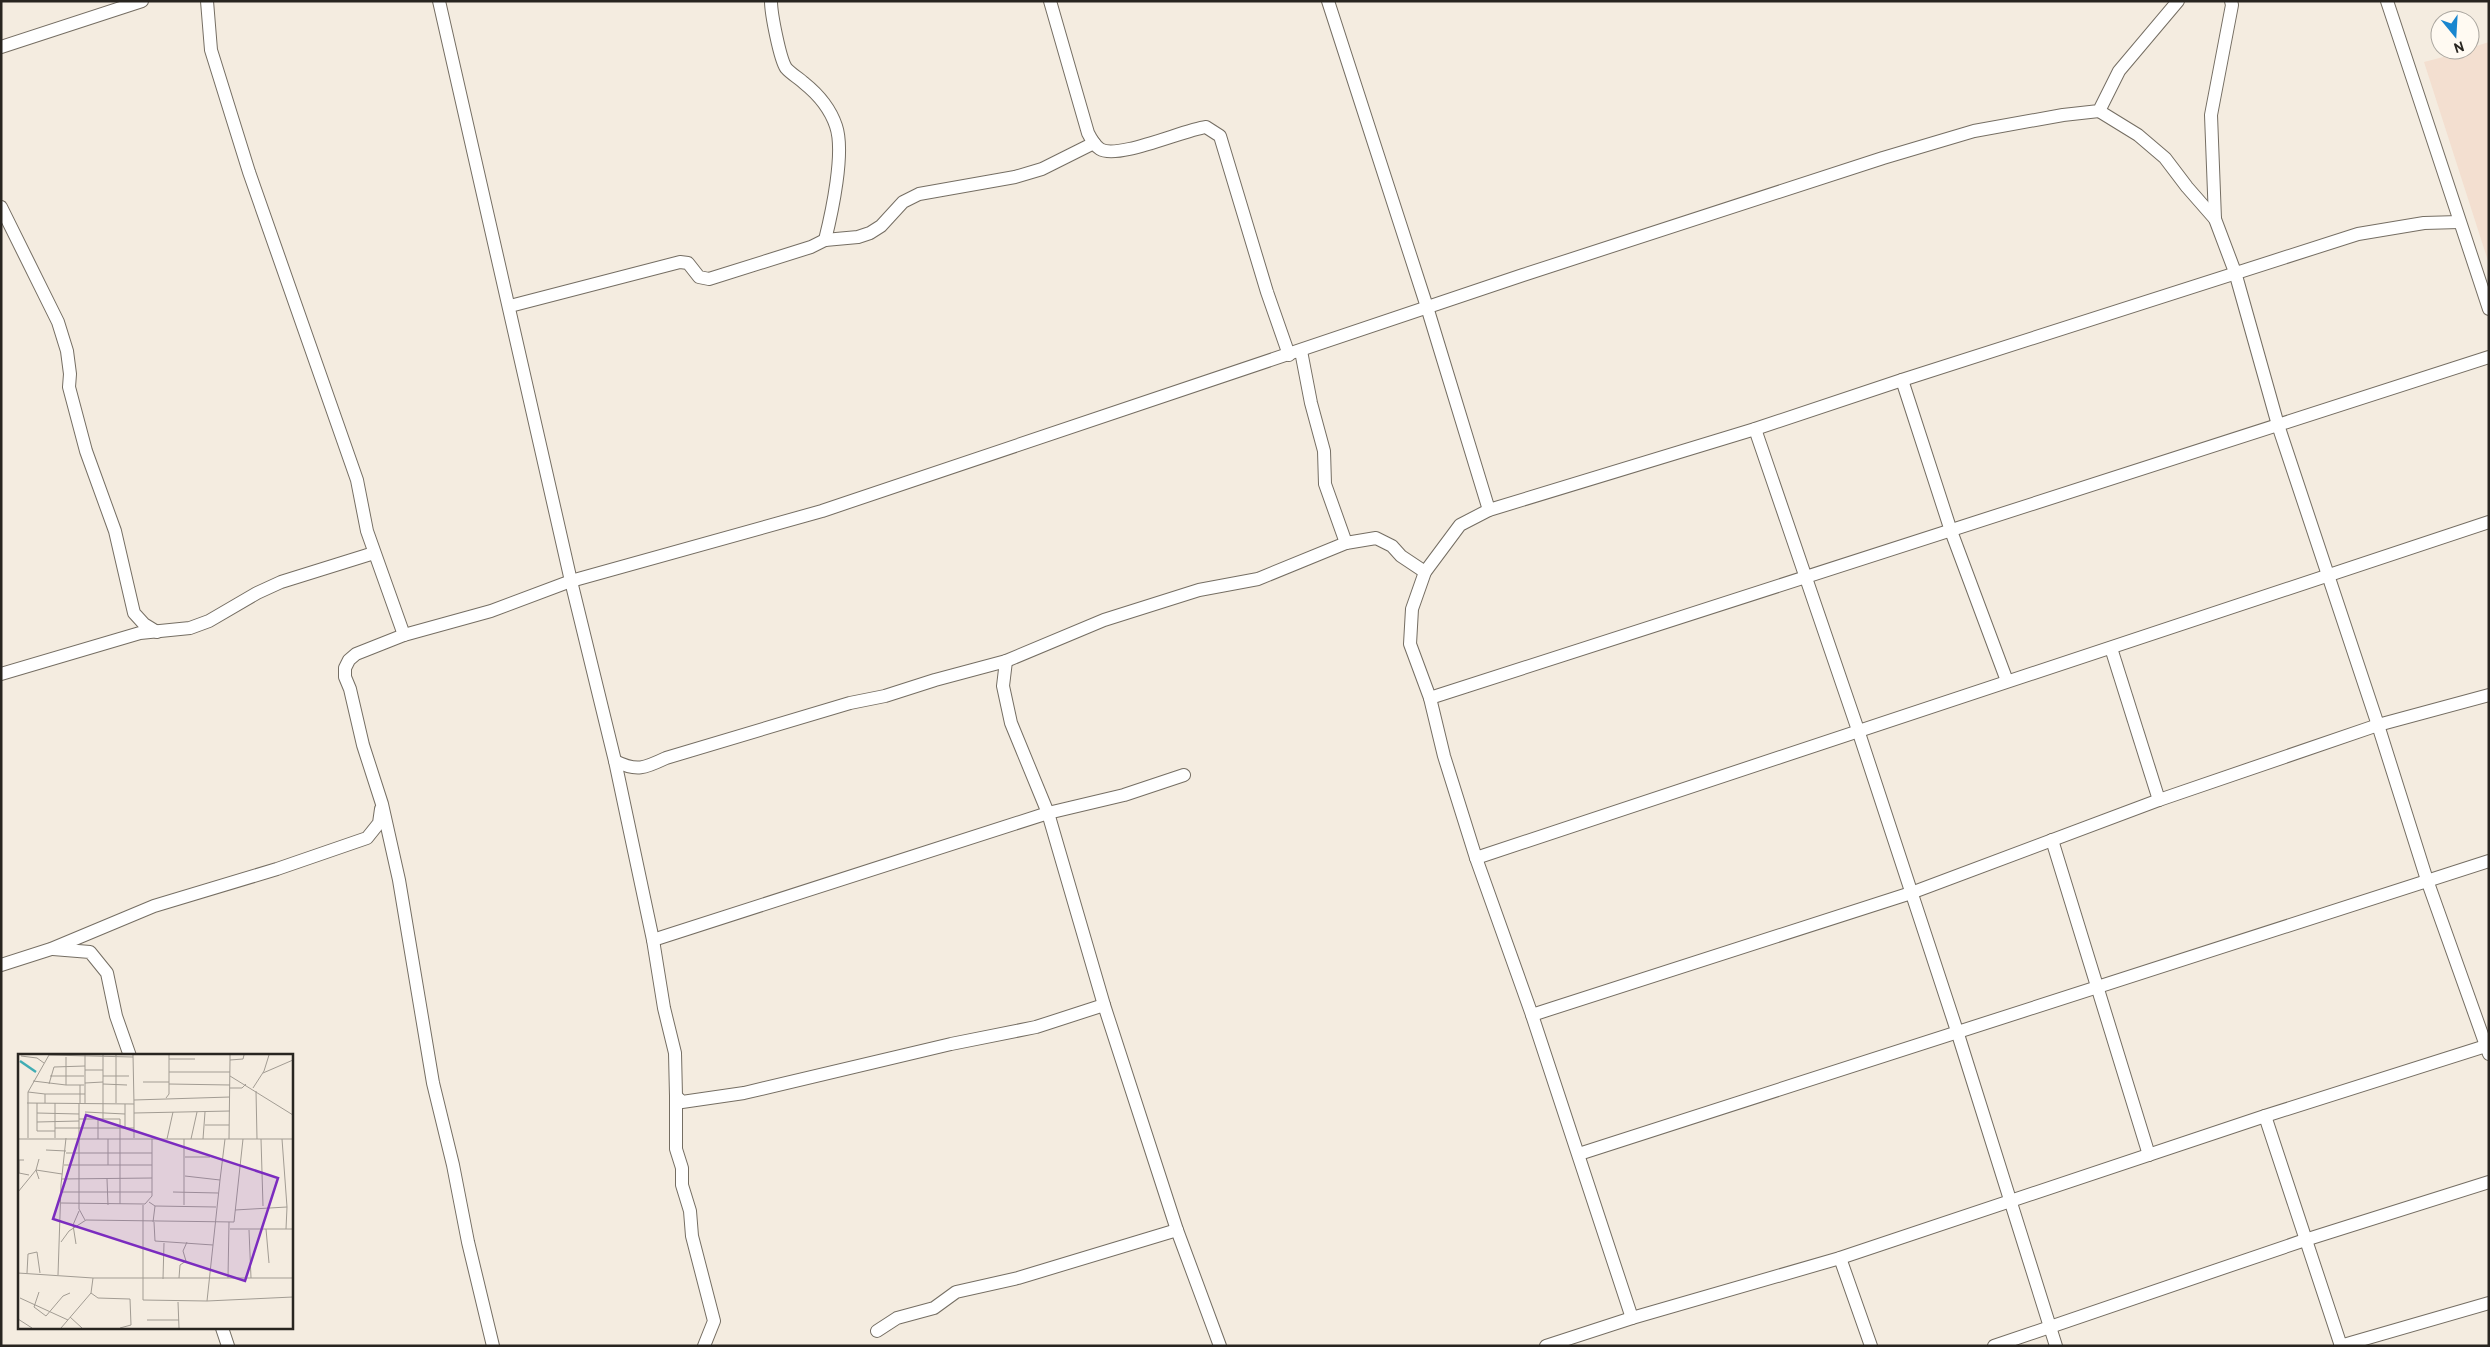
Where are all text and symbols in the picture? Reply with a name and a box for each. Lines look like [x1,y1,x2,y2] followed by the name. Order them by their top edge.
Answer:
[2430,10,2480,60] north arrow
[2451,36,2466,56] text: N
[18,1054,292,1330] inset map

